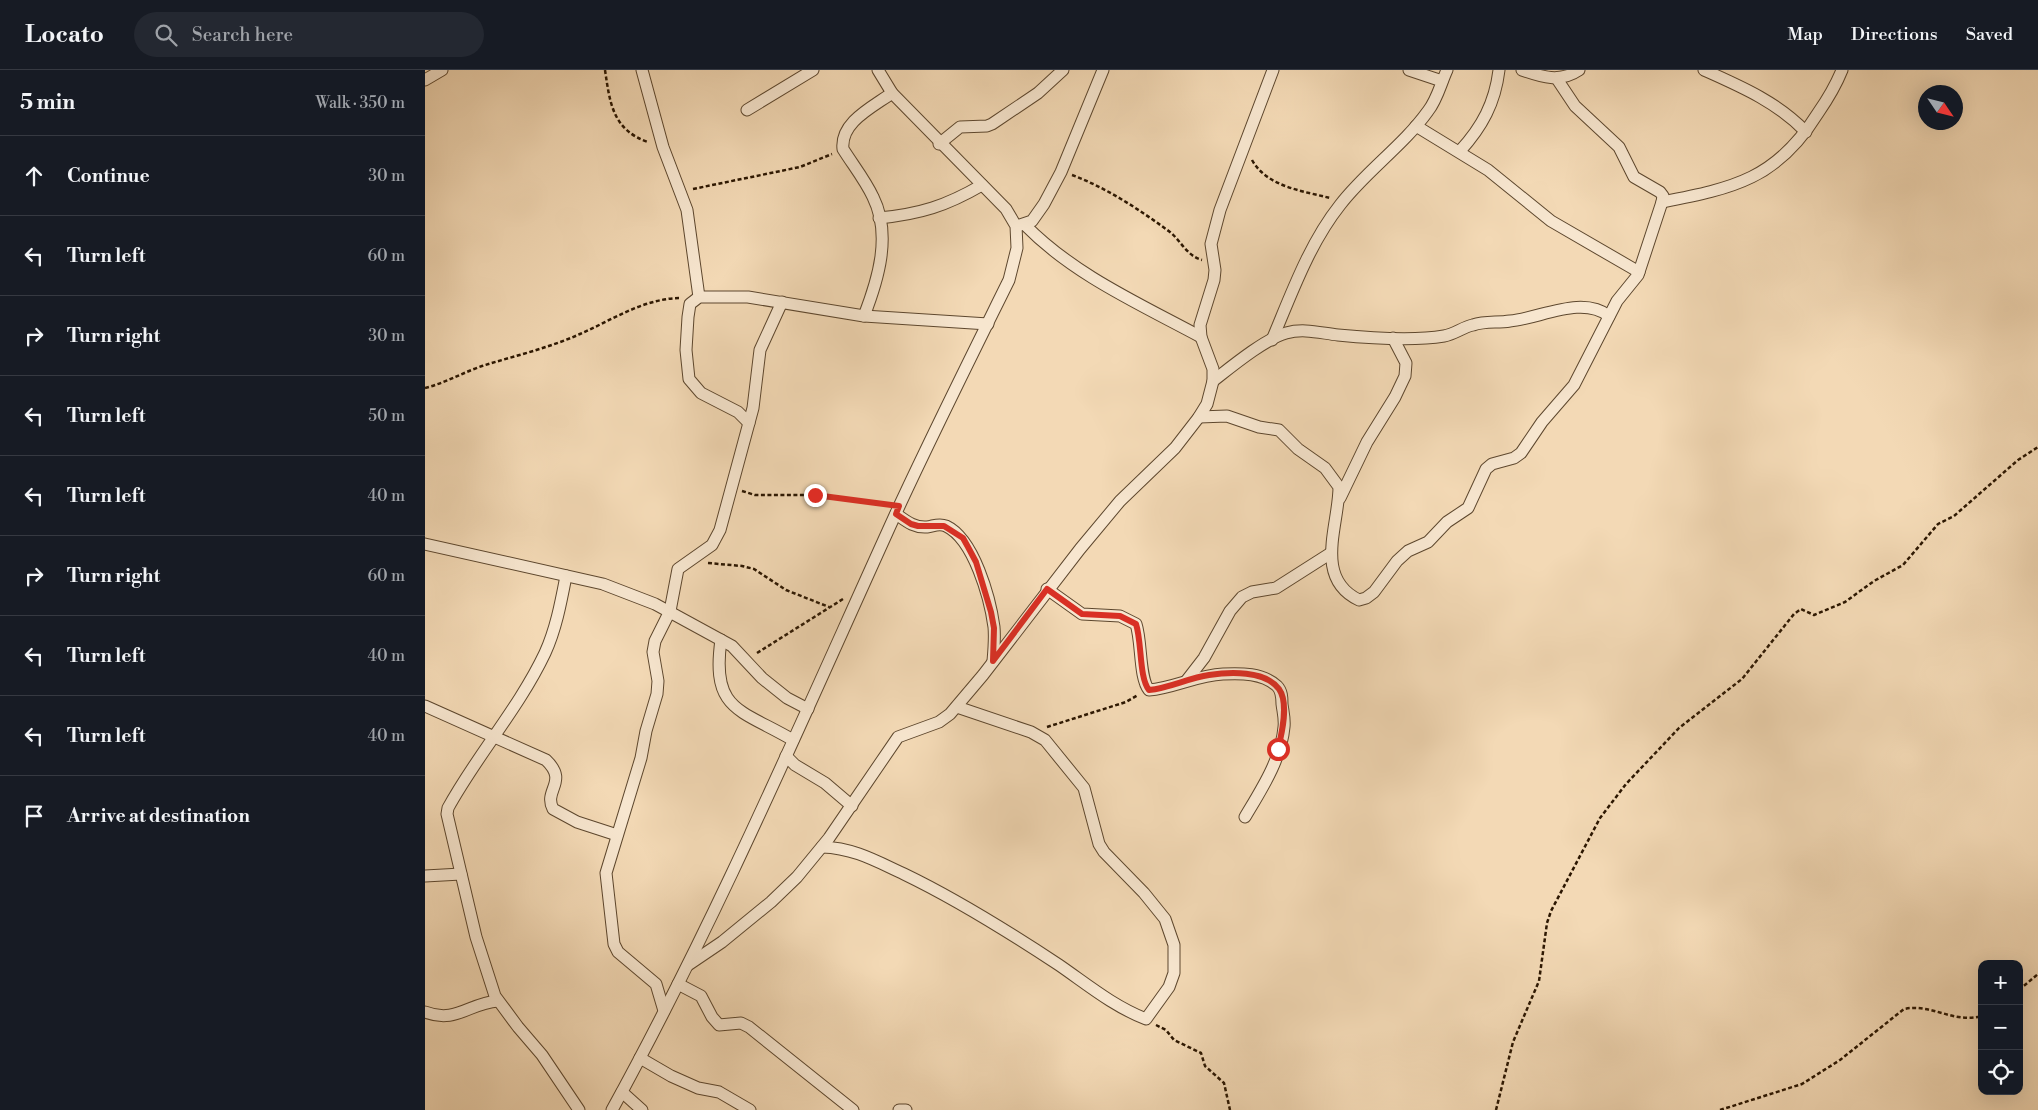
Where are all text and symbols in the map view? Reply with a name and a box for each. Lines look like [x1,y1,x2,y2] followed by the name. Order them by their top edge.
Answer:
[134,12,484,57] search box
[25,20,104,50] text: Locato
[152,21,180,49] icon: search
[192,23,293,47] text: Search here
[1787,23,1823,46] text: Map
[1851,23,1938,46] text: Directions
[1966,23,2013,46] text: Saved
[1918,85,1963,130] north arrow
[20,90,75,116] text: 5 min
[316,93,405,113] text: Walk · 350 m
[20,162,48,190] icon: ahead
[67,164,150,188] text: Continue
[368,166,405,186] text: 30 m
[20,242,48,270] icon: left
[67,244,146,268] text: Turn left
[367,246,405,266] text: 60 m
[20,322,48,350] icon: right
[67,324,160,348] text: Turn right
[368,326,405,346] text: 30 m
[20,402,48,430] icon: left
[67,404,146,428] text: Turn left
[368,406,405,426] text: 50 m
[20,482,48,510] icon: left
[67,484,146,508] text: Turn left
[804,484,827,507] route end
[368,486,405,506] text: 40 m
[20,562,48,590] icon: right
[67,564,160,588] text: Turn right
[367,566,405,586] text: 60 m
[20,642,48,670] icon: left
[67,644,146,668] text: Turn left
[368,646,405,666] text: 40 m
[20,722,48,750] icon: left
[67,724,146,748] text: Turn left
[368,726,405,746] text: 40 m
[1267,738,1290,761] route start
[20,802,48,830] icon: arrive
[67,804,250,828] text: Arrive at destination
[1978,960,2023,1095] map controls
[1978,960,2023,1005] button: +
[1978,1005,2023,1050] button: −
[1978,1050,2023,1095] button: locate

